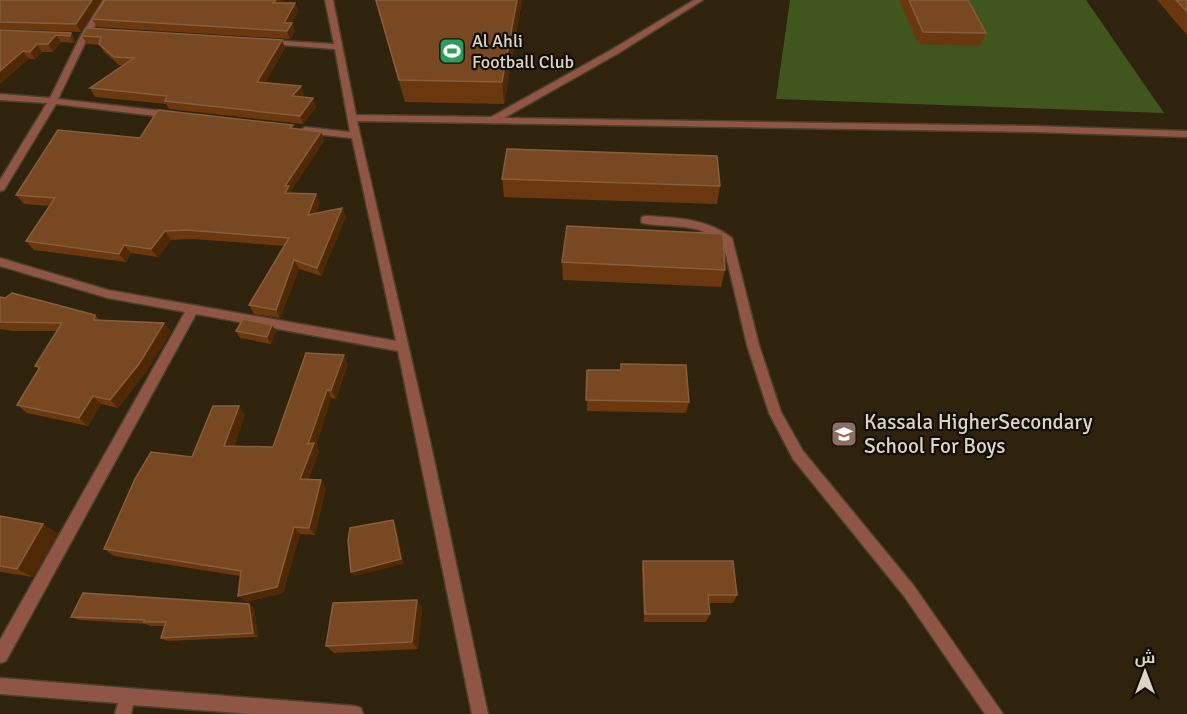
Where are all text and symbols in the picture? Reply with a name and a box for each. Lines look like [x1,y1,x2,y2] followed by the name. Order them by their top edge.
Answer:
[472,30,574,73] place label: Al Ahli Football Club
[437,36,467,66] sports icon: Al Ahli Football Club
[864,409,1093,459] place label: Kassala HigherSecondary School For Boys
[829,419,859,449] school or university icon: Kassala HigherSecondary School For Boys
[1115,642,1175,702] north arrow
[1135,648,1155,668] text: ش

